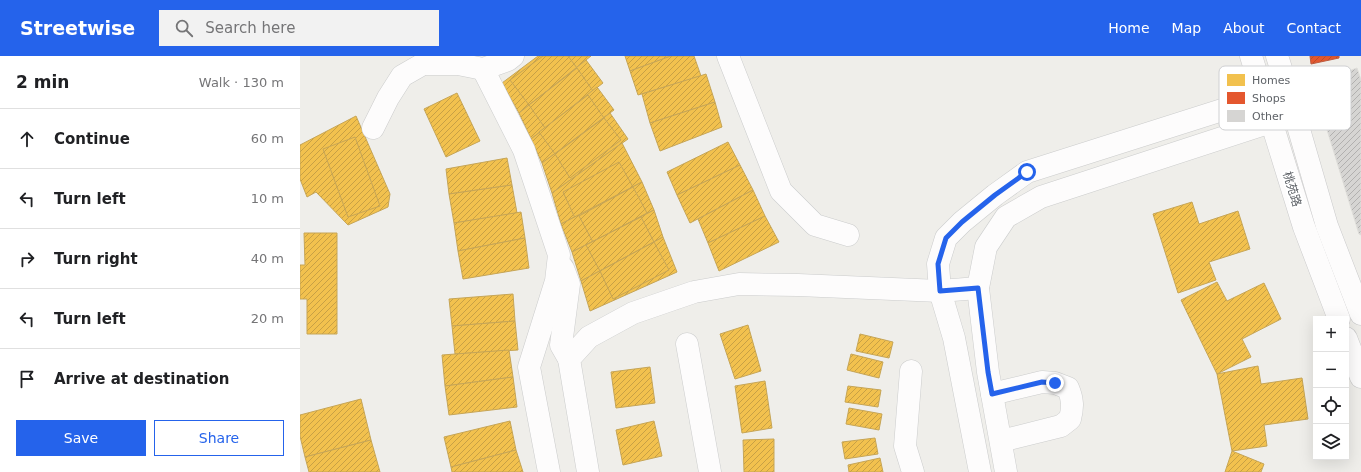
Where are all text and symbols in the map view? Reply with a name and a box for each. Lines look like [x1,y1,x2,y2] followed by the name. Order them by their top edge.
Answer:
[159,10,439,46] search box
[20,17,135,39] text: Streetwise
[173,17,195,39] icon: search
[205,19,295,37] text: Search here
[1108,20,1150,36] text: Home
[1172,20,1201,36] text: Map
[1223,20,1265,36] text: About
[1287,20,1341,36] text: Contact
[1219,66,1351,130] legend
[16,72,69,92] text: 2 min
[1252,74,1290,87] text: Homes
[199,75,284,90] text: Walk · 130 m
[1252,92,1286,105] text: Shops
[1252,110,1284,123] text: Other
[16,128,38,150] icon: ahead
[54,130,130,148] text: Continue
[251,131,284,146] text: 60 m
[1018,163,1036,181] route start
[1280,170,1304,208] street label: 桃苑路
[16,188,38,210] icon: left
[54,190,126,208] text: Turn left
[251,191,284,206] text: 10 m
[16,248,38,270] icon: right
[54,250,138,268] text: Turn right
[251,251,284,266] text: 40 m
[16,308,38,330] icon: left
[54,310,126,328] text: Turn left
[251,311,284,326] text: 20 m
[1313,316,1349,460] map controls
[1313,316,1349,352] button: +
[1313,352,1349,388] button: −
[16,368,38,390] icon: arrive
[54,370,229,388] text: Arrive at destination
[1046,374,1064,392] route end
[1313,388,1349,424] button: locate
[16,420,146,456] button: Save
[154,420,284,456] button: Share
[1313,424,1349,460] button: layers

